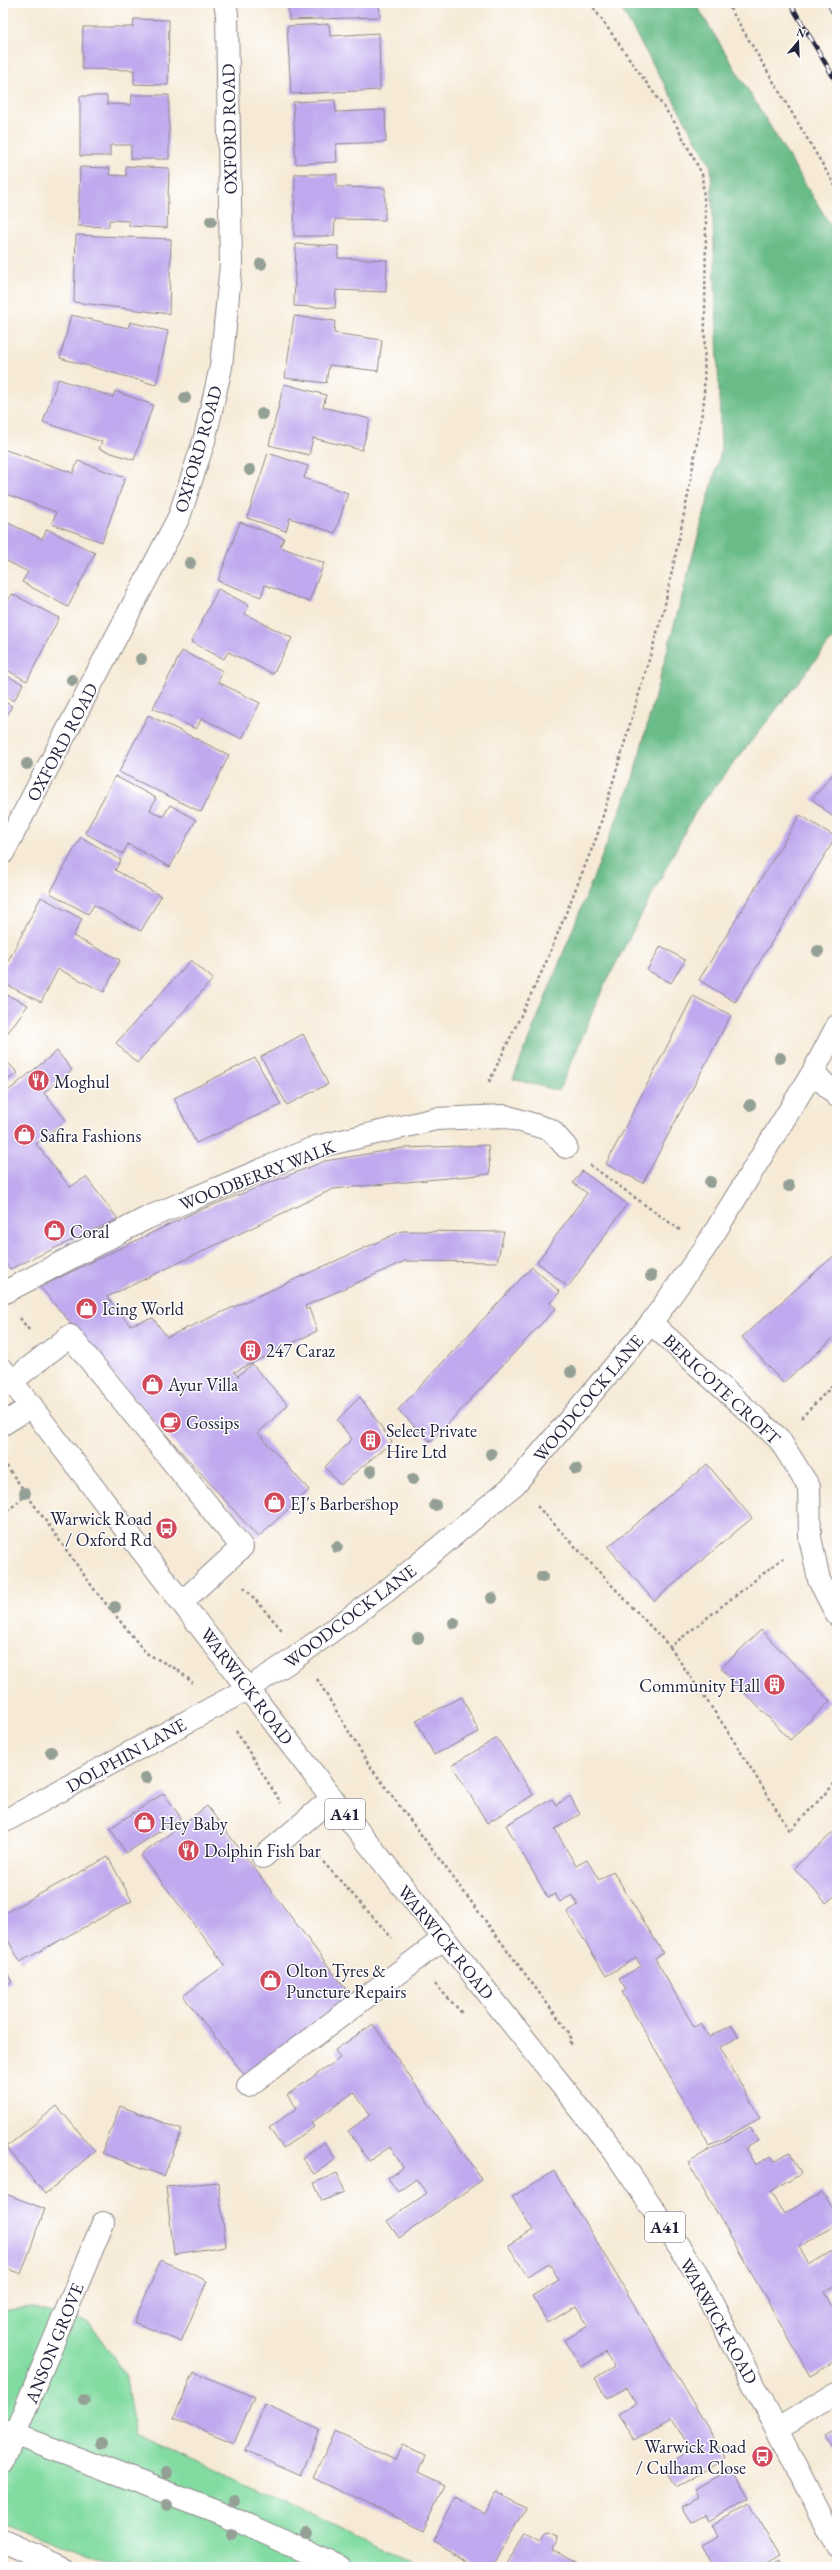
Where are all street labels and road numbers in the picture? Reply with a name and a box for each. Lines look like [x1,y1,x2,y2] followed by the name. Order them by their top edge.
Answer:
[216,63,242,195] street label: OXFORD ROAD
[169,383,227,515] street label: OXFORD ROAD
[21,679,103,805] street label: OXFORD ROAD
[176,1134,339,1215] street label: WOODBERRY WALK
[658,1329,786,1450] street label: BERICOTE CROFT
[528,1330,648,1466] street label: WOODCOCK LANE
[279,1559,421,1673] street label: WOODCOCK LANE
[195,1623,299,1749] street label: WARWICK ROAD
[62,1713,190,1797] street label: DOLPHIN LANE
[325,1799,365,1829] road number: A41
[393,1880,499,2004] street label: WARWICK ROAD
[645,2212,685,2242] road number: A41
[675,2254,763,2388] street label: WARWICK ROAD
[19,2279,89,2408] street label: ANSON GROVE

